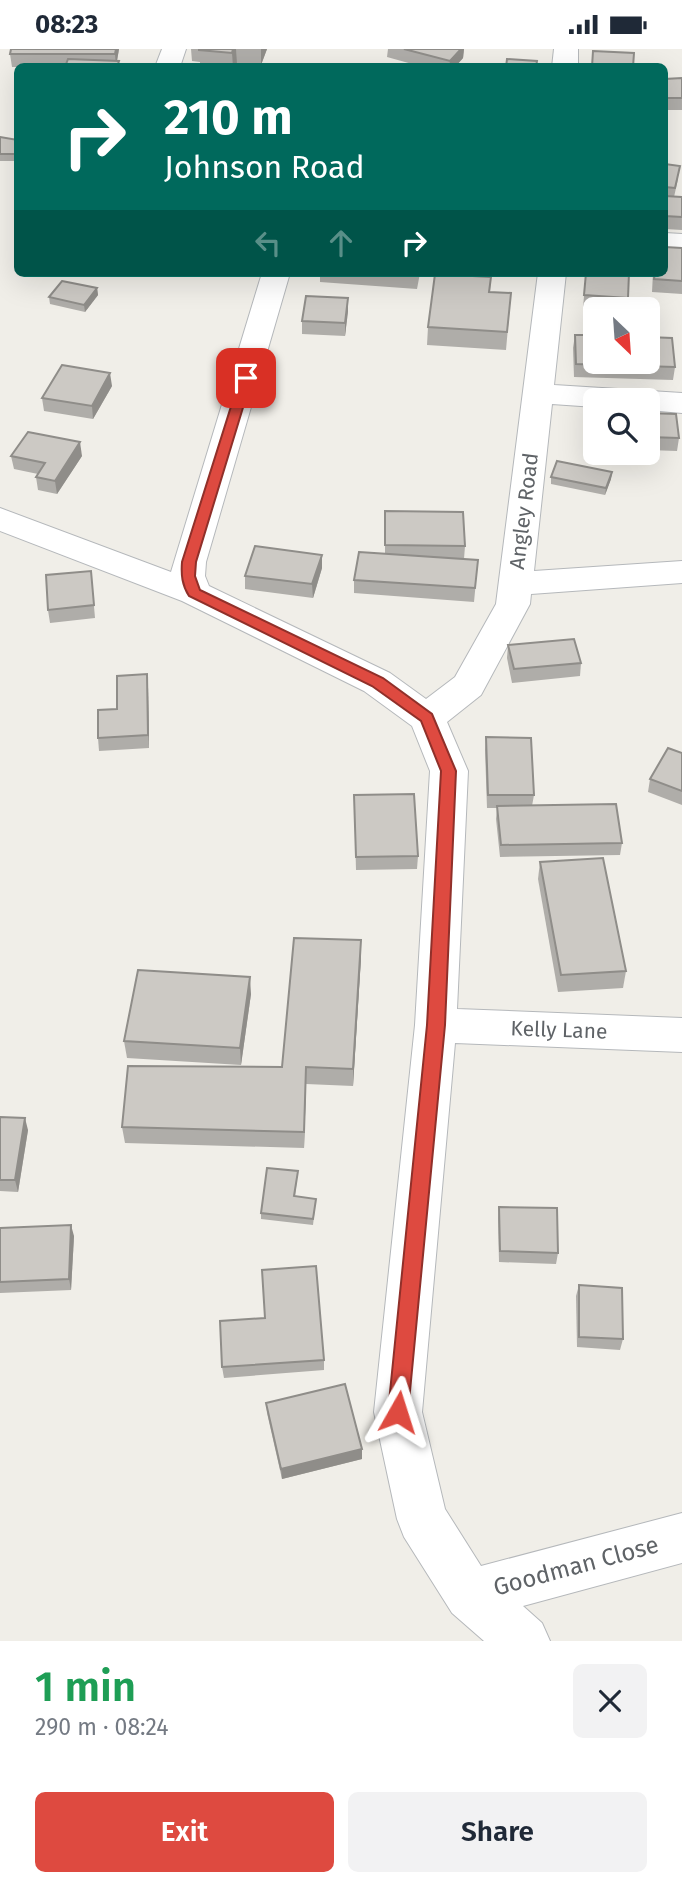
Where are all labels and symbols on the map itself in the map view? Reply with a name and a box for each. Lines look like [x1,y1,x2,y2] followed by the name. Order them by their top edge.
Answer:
[583,297,660,375] north arrow
[216,348,276,408] pin
[504,451,544,571] street label: Angley Road
[510,1015,608,1045] street label: Kelly Lane
[361,1375,435,1449] position arrow
[490,1530,662,1602] street label: Goodman Close

